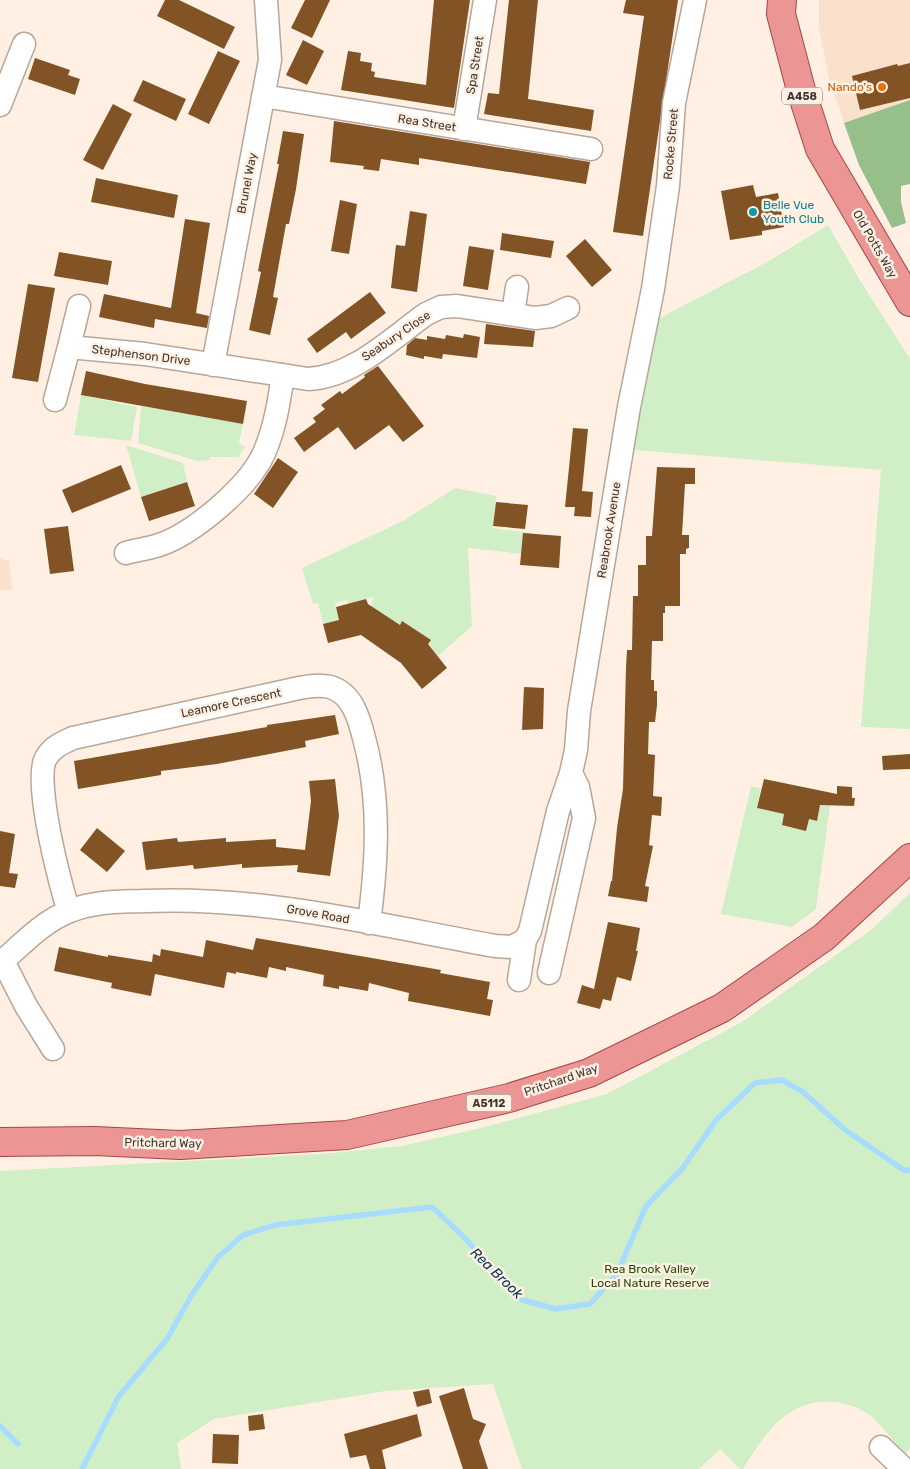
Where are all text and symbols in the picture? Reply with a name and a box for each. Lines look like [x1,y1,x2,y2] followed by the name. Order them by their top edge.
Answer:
[463,35,487,95] street label: Spa Street
[828,80,872,94] place label: Nando's
[876,81,888,93] marker: Nando's
[782,88,822,104] road number: A458
[661,107,681,180] street label: Rocke Street
[397,111,457,135] street label: Rea Street
[234,151,260,215] street label: Brunel Way
[763,198,824,226] place label: Belle Vue Youth Club
[747,206,759,218] marker: Belle Vue Youth Club
[850,207,900,281] street label: Old Potts Way
[359,308,433,364] street label: Seabury Close
[91,342,191,368] street label: Stephenson Drive
[594,481,624,579] street label: Reabrook Avenue
[180,685,283,720] street label: Leamore Crescent
[285,902,351,926] street label: Grove Road
[522,1061,600,1099] street label: Pritchard Way
[466,1094,512,1112] road number: A5112
[124,1135,202,1151] street label: Pritchard Way
[467,1244,527,1303] water label: Rea Brook
[591,1262,710,1290] park label: Rea Brook Valley Local Nature Reserve

